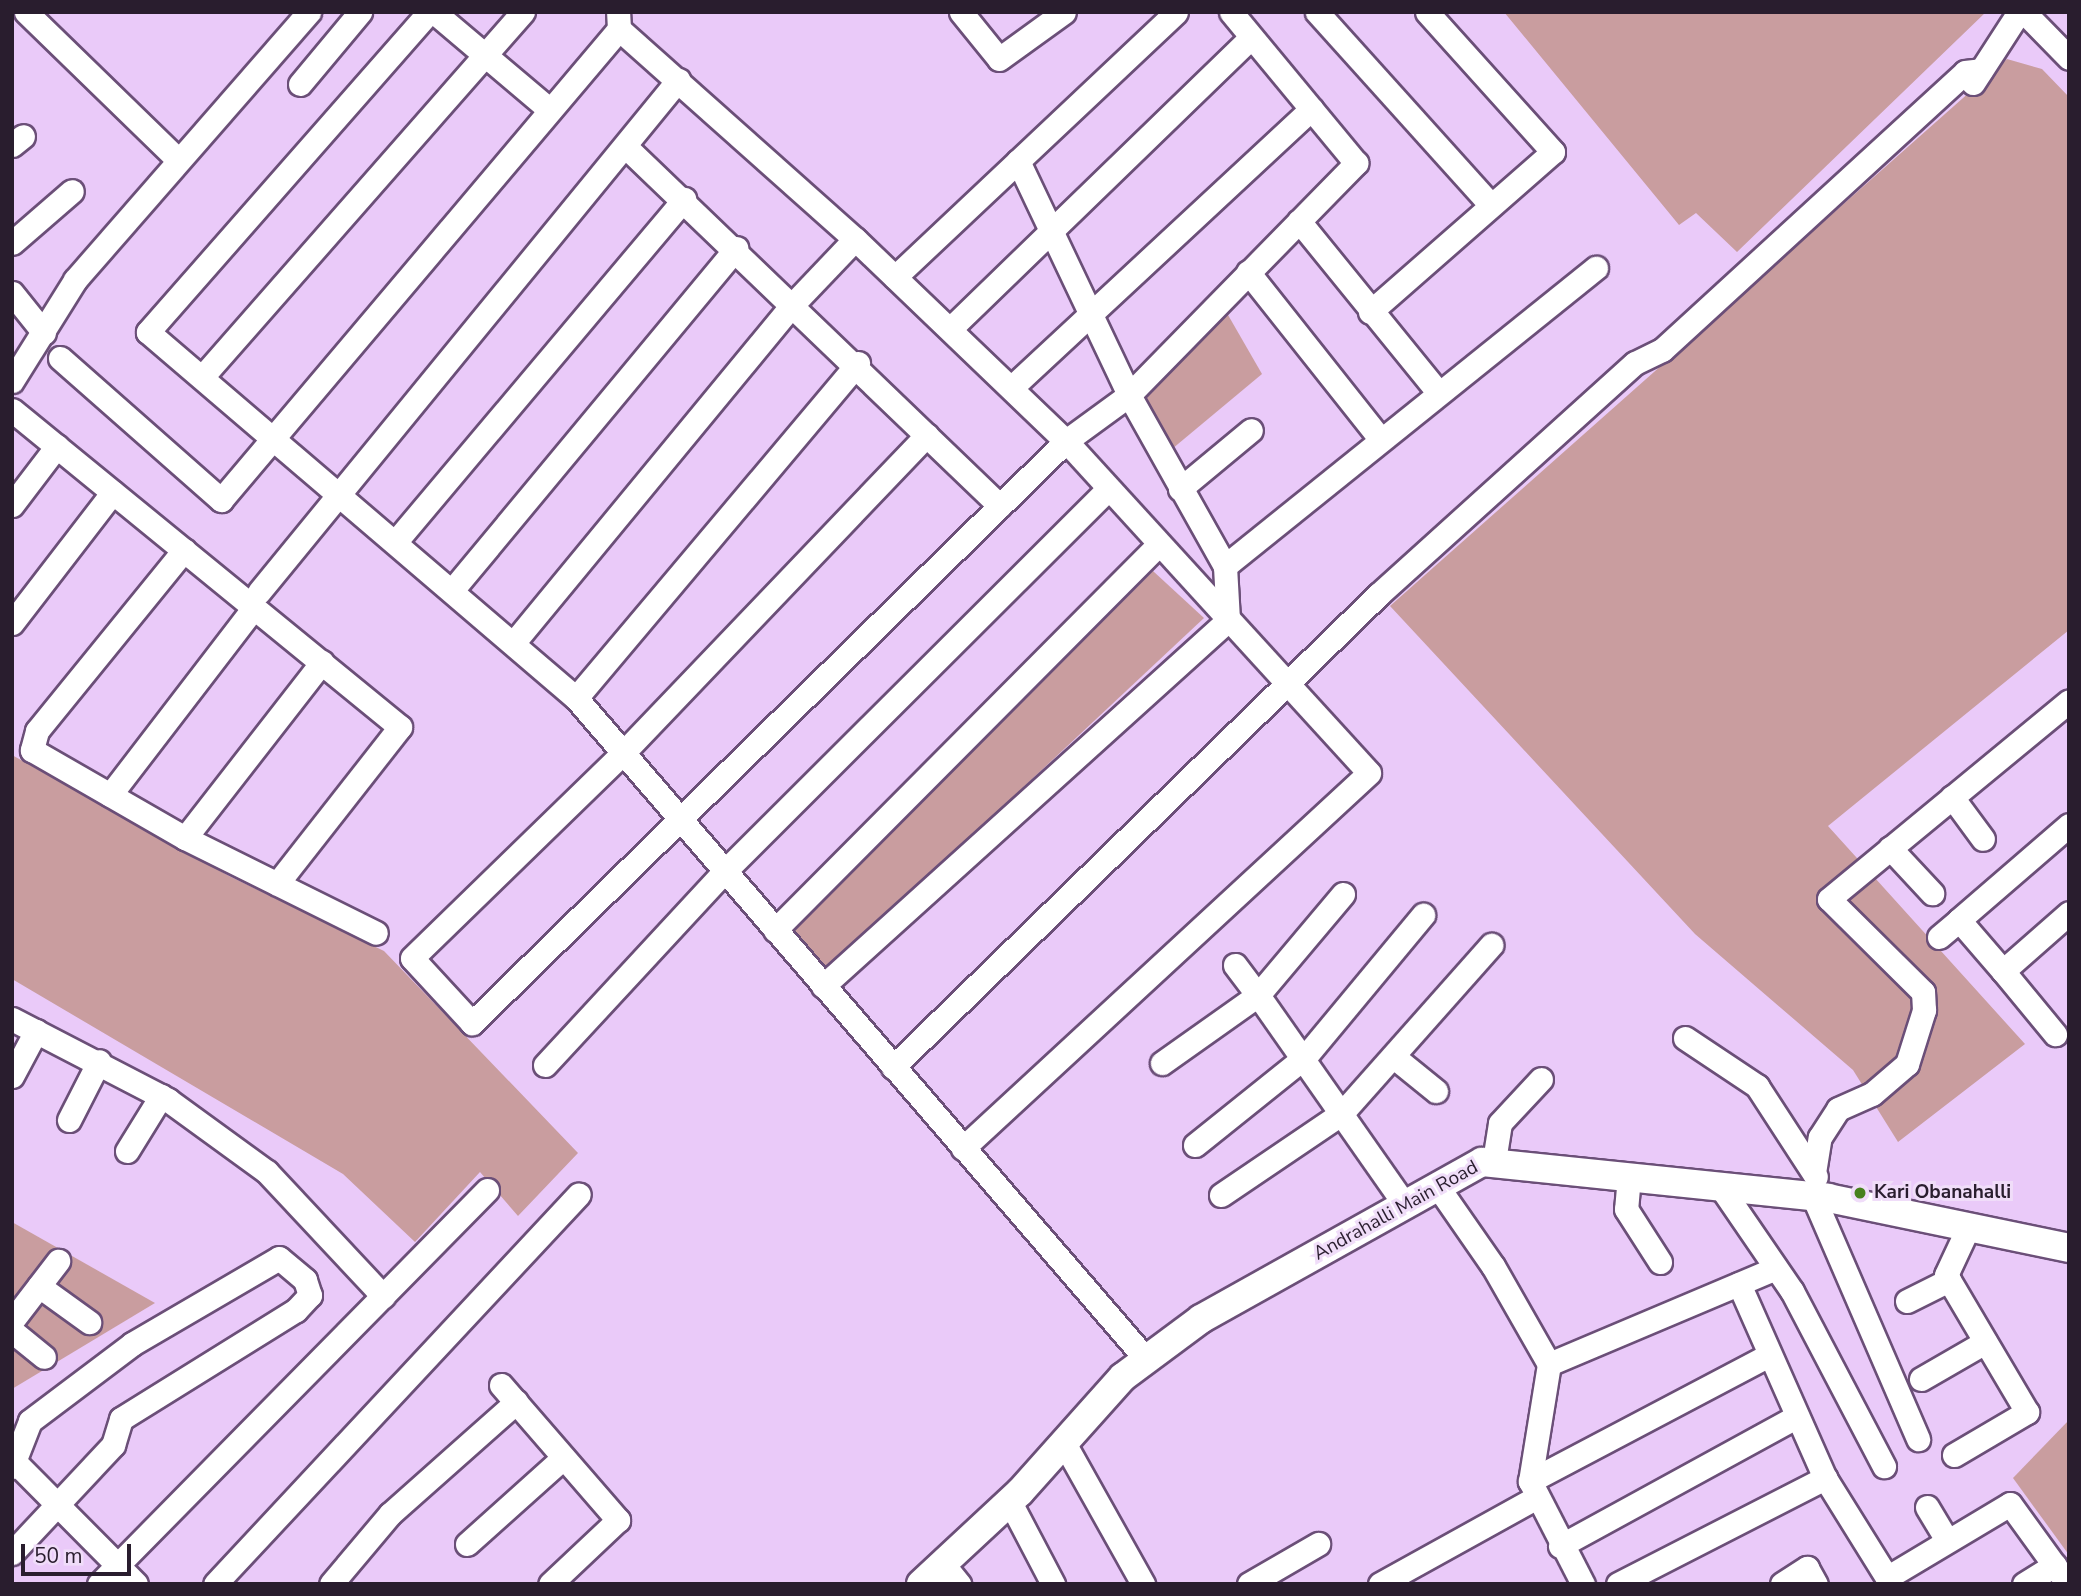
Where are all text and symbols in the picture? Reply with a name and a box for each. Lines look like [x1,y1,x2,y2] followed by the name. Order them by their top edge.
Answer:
[1310,1156,1482,1266] street label: Andrahalli Main Road
[1874,1182,2011,1204] place label: Kari Obanahalli
[1852,1185,1868,1201] marker: Kari Obanahalli
[24,1530,135,1574] scale bar
[34,1542,83,1570] text: 50 m

